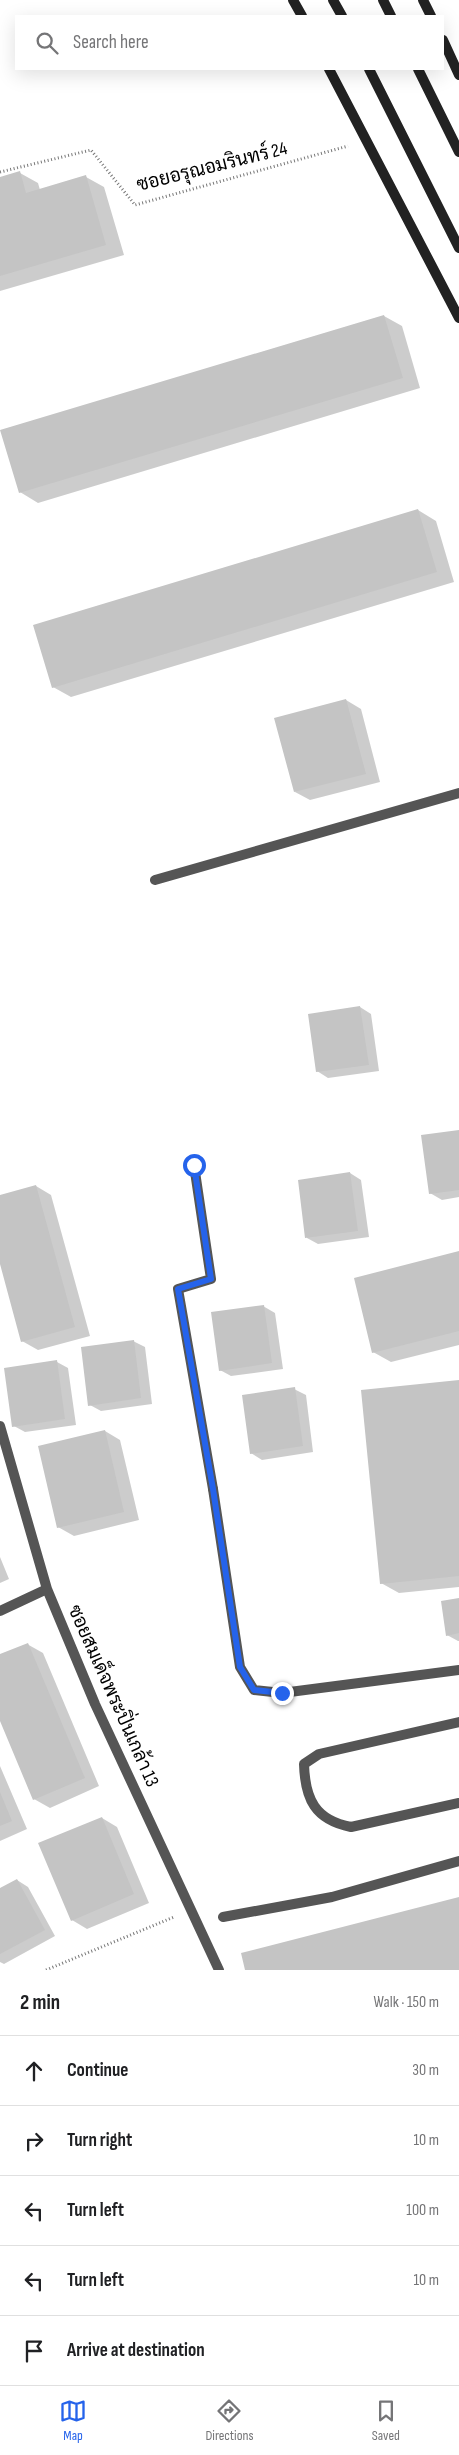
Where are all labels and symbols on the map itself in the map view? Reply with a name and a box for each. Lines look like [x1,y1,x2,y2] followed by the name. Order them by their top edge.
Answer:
[134,135,290,197] street label: ซอยอรุณอมรินทร์ 24
[183,1154,206,1177] route start
[63,1599,169,1790] street label: ซอยสมเด็จพระปิ่นเกล้า 13
[271,1682,294,1705] route end

